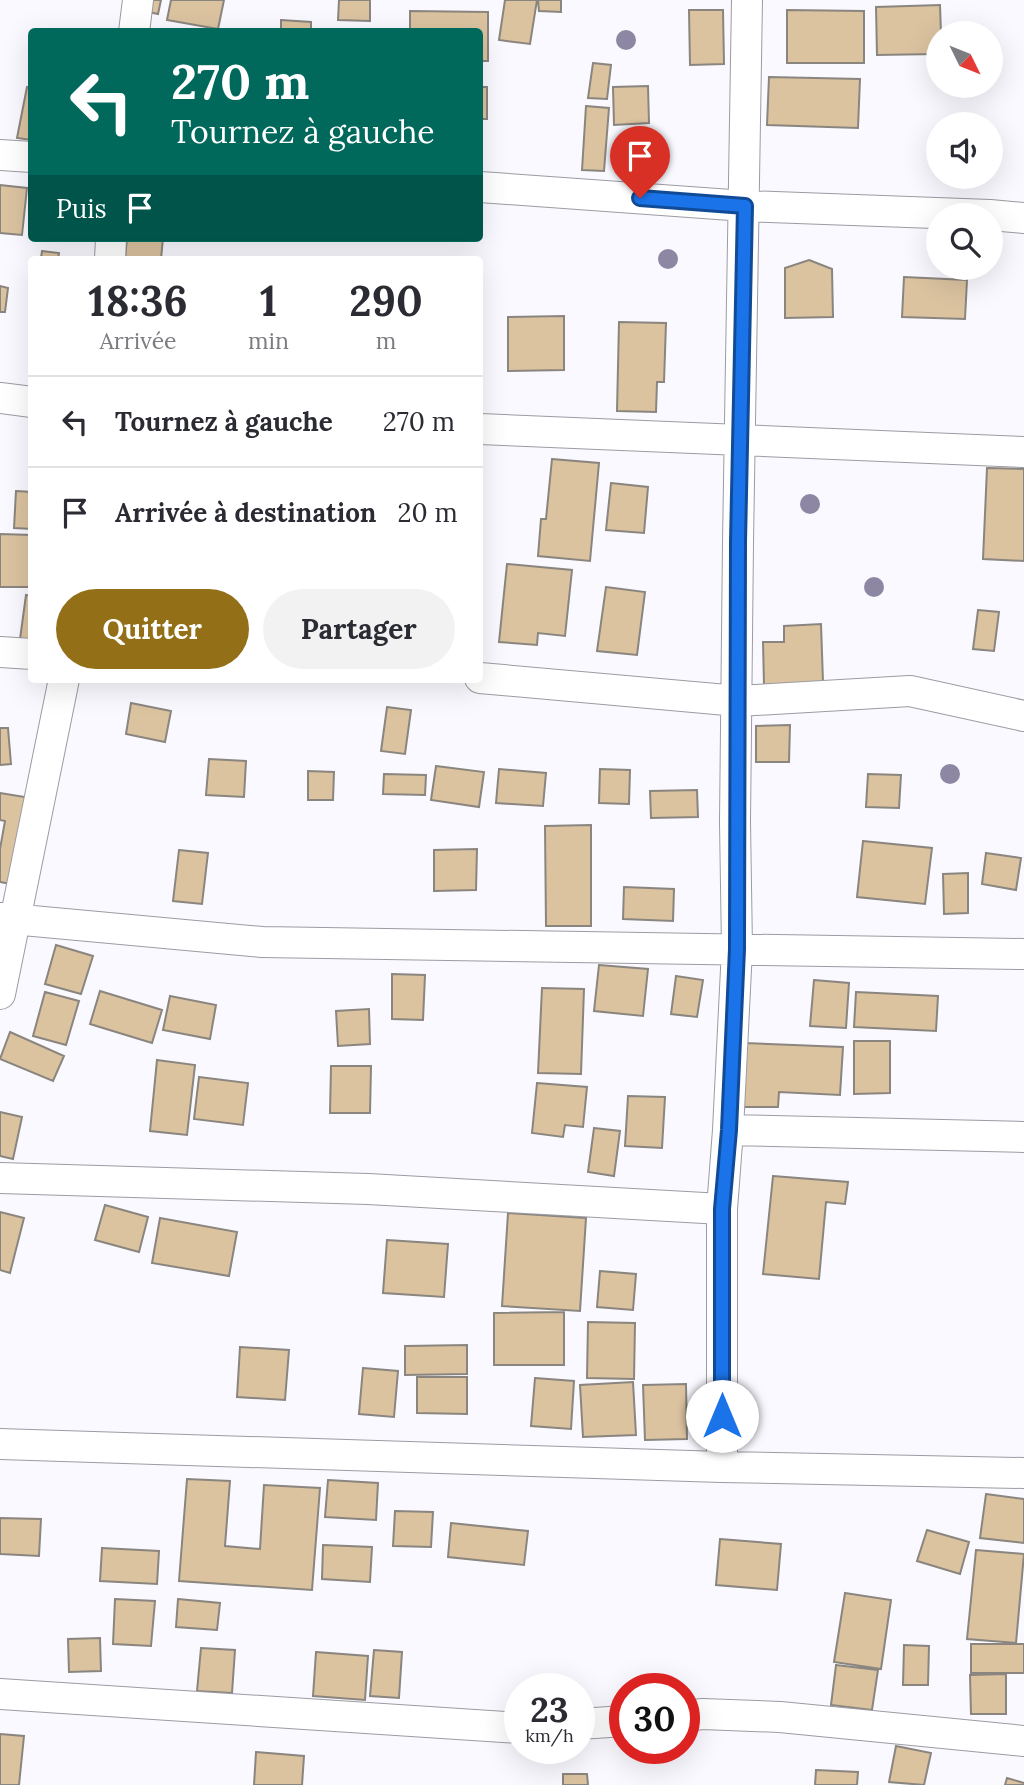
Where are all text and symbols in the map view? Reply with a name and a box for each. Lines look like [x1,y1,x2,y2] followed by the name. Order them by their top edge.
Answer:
[926,21,1003,98] north arrow
[926,21,1003,280] map controls
[171,50,309,112] text: 270 m
[56,56,147,147] icon: left
[171,111,435,152] text: Tournez à gauche
[926,112,1003,189] button: sound
[610,126,670,198] pin
[621,137,659,175] icon: arrive
[121,189,159,227] icon: arrive
[56,192,107,225] text: Puis
[926,203,1003,280] button: search
[88,274,188,328] text: 18:36
[260,274,277,328] text: 1
[349,274,423,328] text: 290
[99,326,177,355] text: Arrivée
[248,326,289,355] text: min
[376,326,396,355] text: m
[56,403,94,441] icon: left
[115,405,333,438] text: Tournez à gauche
[383,405,455,438] text: 270 m
[56,494,94,532] icon: arrive
[115,496,376,529] text: Arrivée à destination
[397,496,458,529] text: 20 m
[56,589,249,669] button: Quitter
[263,589,455,669] button: Partager
[685,1379,759,1453] position arrow
[609,1673,700,1764] speed limit sign: 30
[530,1687,569,1732] text: 23
[525,1724,574,1747] text: km/h

